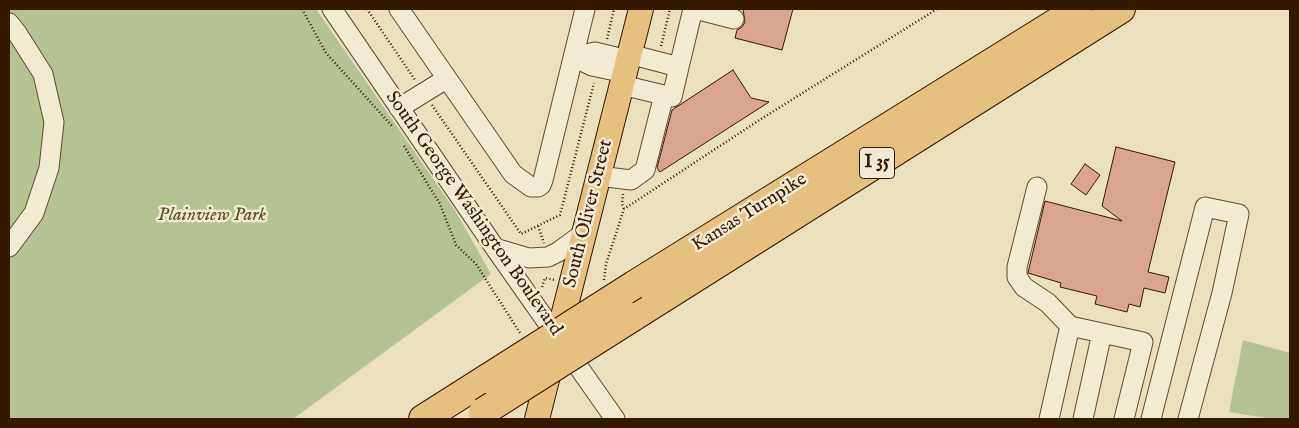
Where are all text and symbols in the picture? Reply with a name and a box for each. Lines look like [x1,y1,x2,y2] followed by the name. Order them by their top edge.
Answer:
[380,87,566,341] street label: South George Washington Boulevard
[560,138,618,290] street label: South Oliver Street
[860,148,894,178] road number: I 35
[688,169,812,257] street label: Kansas Turnpike
[158,205,266,227] park label: Plainview Park

